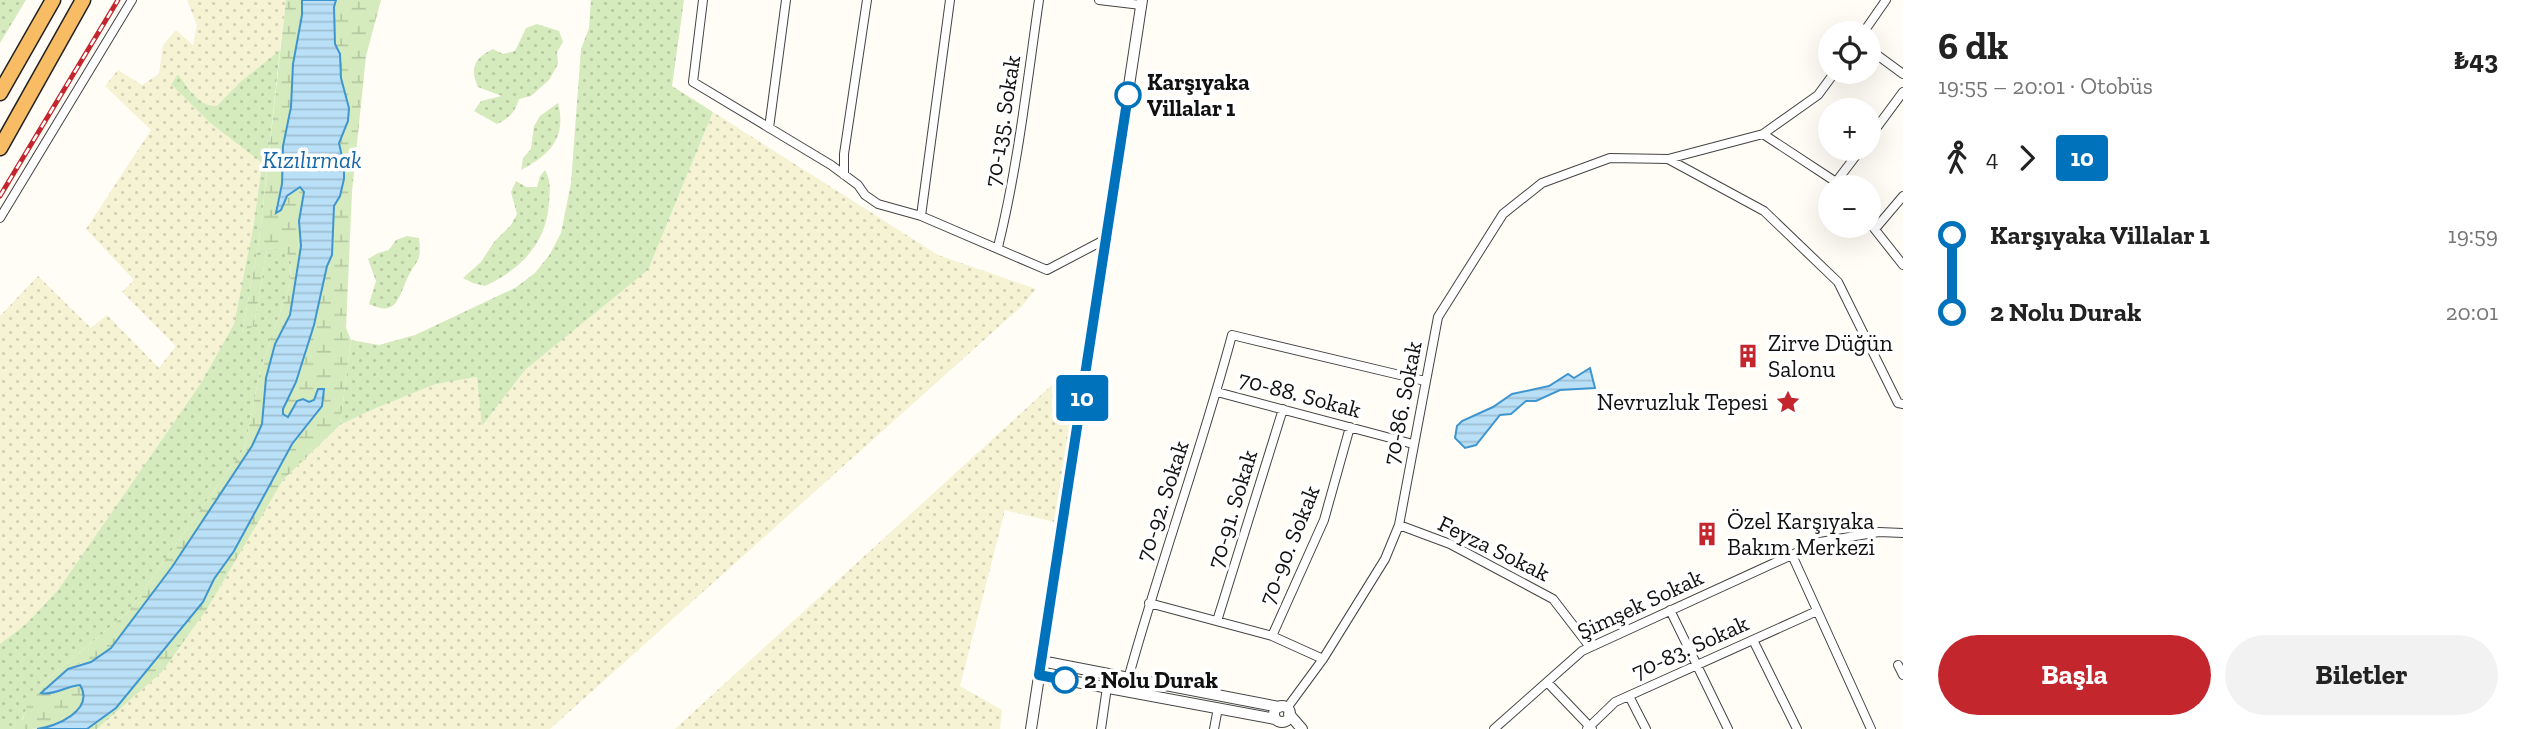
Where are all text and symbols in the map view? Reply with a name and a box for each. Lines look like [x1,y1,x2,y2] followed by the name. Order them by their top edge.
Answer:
[1818,21,1881,238] map controls
[1818,21,1881,84] button: locate
[1938,23,2008,69] text: 6 dk
[2454,44,2498,76] text: ₺43
[978,53,1026,189] street label: 70-135. Sokak
[1147,68,1250,122] place label: Karşıyaka Villalar 1
[1938,72,2153,100] text: 19:55 – 20:01 · Otobüs
[1115,82,1141,108] marker: Karşıyaka Villalar 1
[1818,98,1881,161] button: +
[1938,139,1976,177] icon: walk
[2008,139,2046,177] icon: forward
[2070,143,2094,172] text: 10
[1986,144,1998,172] text: 4
[262,145,362,174] water label: Kızılırmak
[1818,175,1881,238] button: −
[1990,219,2210,251] text: Karşıyaka Villalar 1
[2448,221,2498,249] text: 19:59
[1990,296,2141,328] text: 2 Nolu Durak
[2446,298,2498,326] text: 20:01
[1768,329,1893,383] place label: Zirve Düğün Salonu
[1376,339,1428,467] street label: 70-86. Sokak
[1734,342,1762,370] building icon: Zirve Düğün Salonu
[1236,364,1364,424] street label: 70-88. Sokak
[1050,375,1114,421] line badge: 10
[1070,383,1094,412] text: 10
[1597,388,1768,416] place label: Nevruzluk Tepesi
[1774,388,1802,416] place icon: Nevruzluk Tepesi
[1129,437,1195,565] street label: 70-92. Sokak
[1201,446,1263,572] street label: 70-91. Sokak
[1252,481,1326,609] street label: 70-90. Sokak
[1727,507,1875,561] place label: Özel Karşıyaka Bakım Merkezi
[1434,509,1554,587] street label: Feyza Sokak
[1693,520,1721,548] building icon: Özel Karşıyaka Bakım Merkezi
[1573,563,1707,645] street label: Şimşek Sokak
[1627,609,1753,685] street label: 70-83. Sokak
[1938,635,2211,715] button: Başla
[2225,635,2498,715] button: Biletler
[1084,666,1218,694] place label: 2 Nolu Durak
[1052,667,1078,693] marker: 2 Nolu Durak

